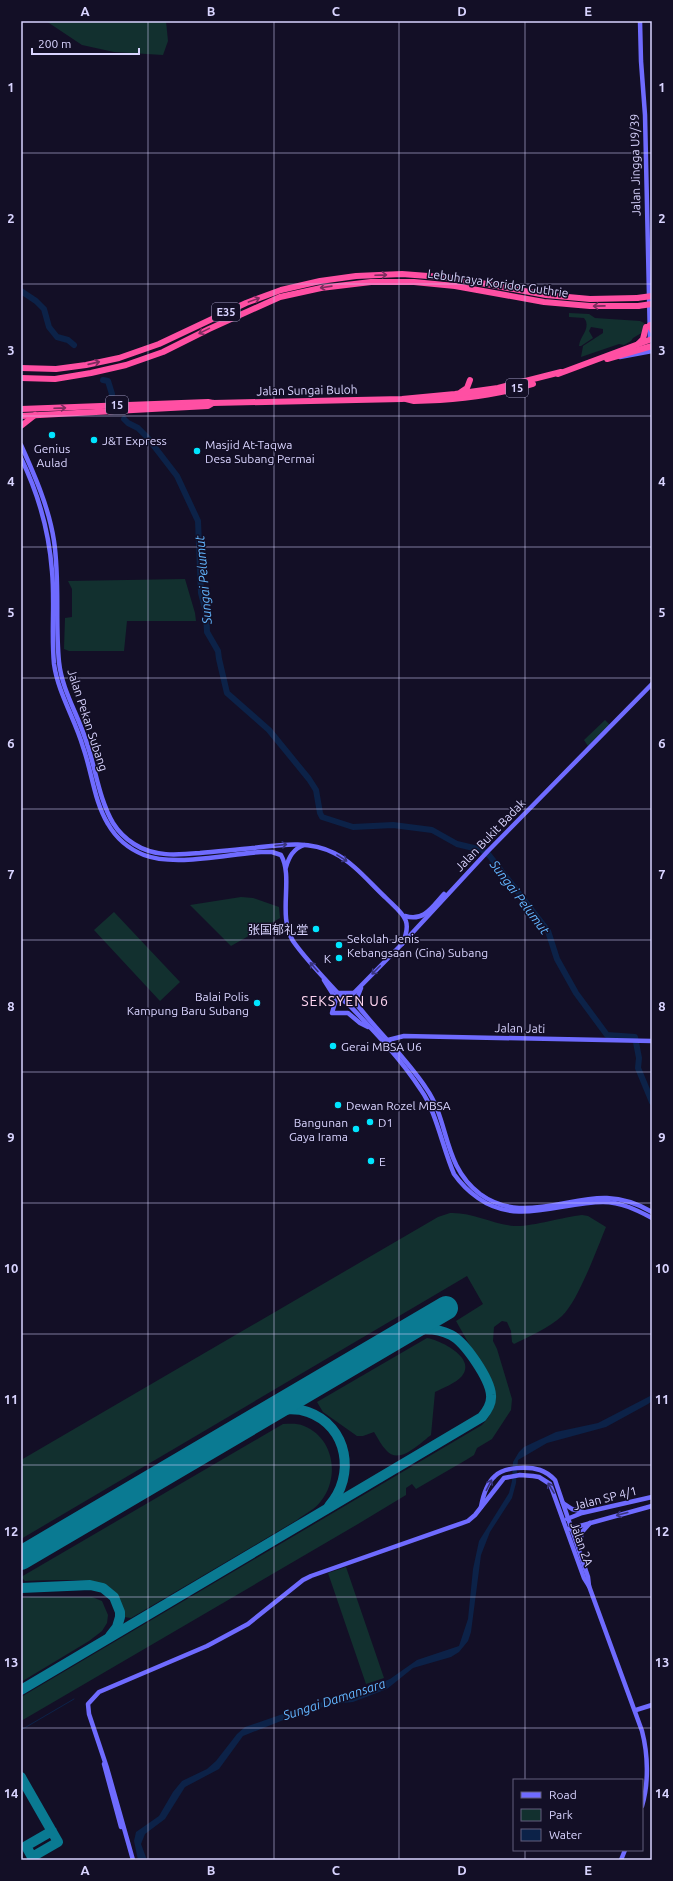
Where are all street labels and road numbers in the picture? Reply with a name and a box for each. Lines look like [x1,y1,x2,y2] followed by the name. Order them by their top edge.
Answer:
[628,114,642,216] street label: Jalan Jingga U9/39
[427,267,569,299] street label: Lebuhraya Koridor Guthrie
[212,303,240,321] road number: E35
[506,379,528,397] road number: 15
[256,383,358,397] street label: Jalan Sungai Buloh
[106,396,128,414] road number: 15
[65,667,111,773] street label: Jalan Pekan Subang
[452,796,528,874] street label: Jalan Bukit Badak
[495,1021,546,1035] street label: Jalan Jati
[572,1484,638,1512] street label: Jalan SP 4/1
[568,1520,596,1568] street label: Jalan 2A

